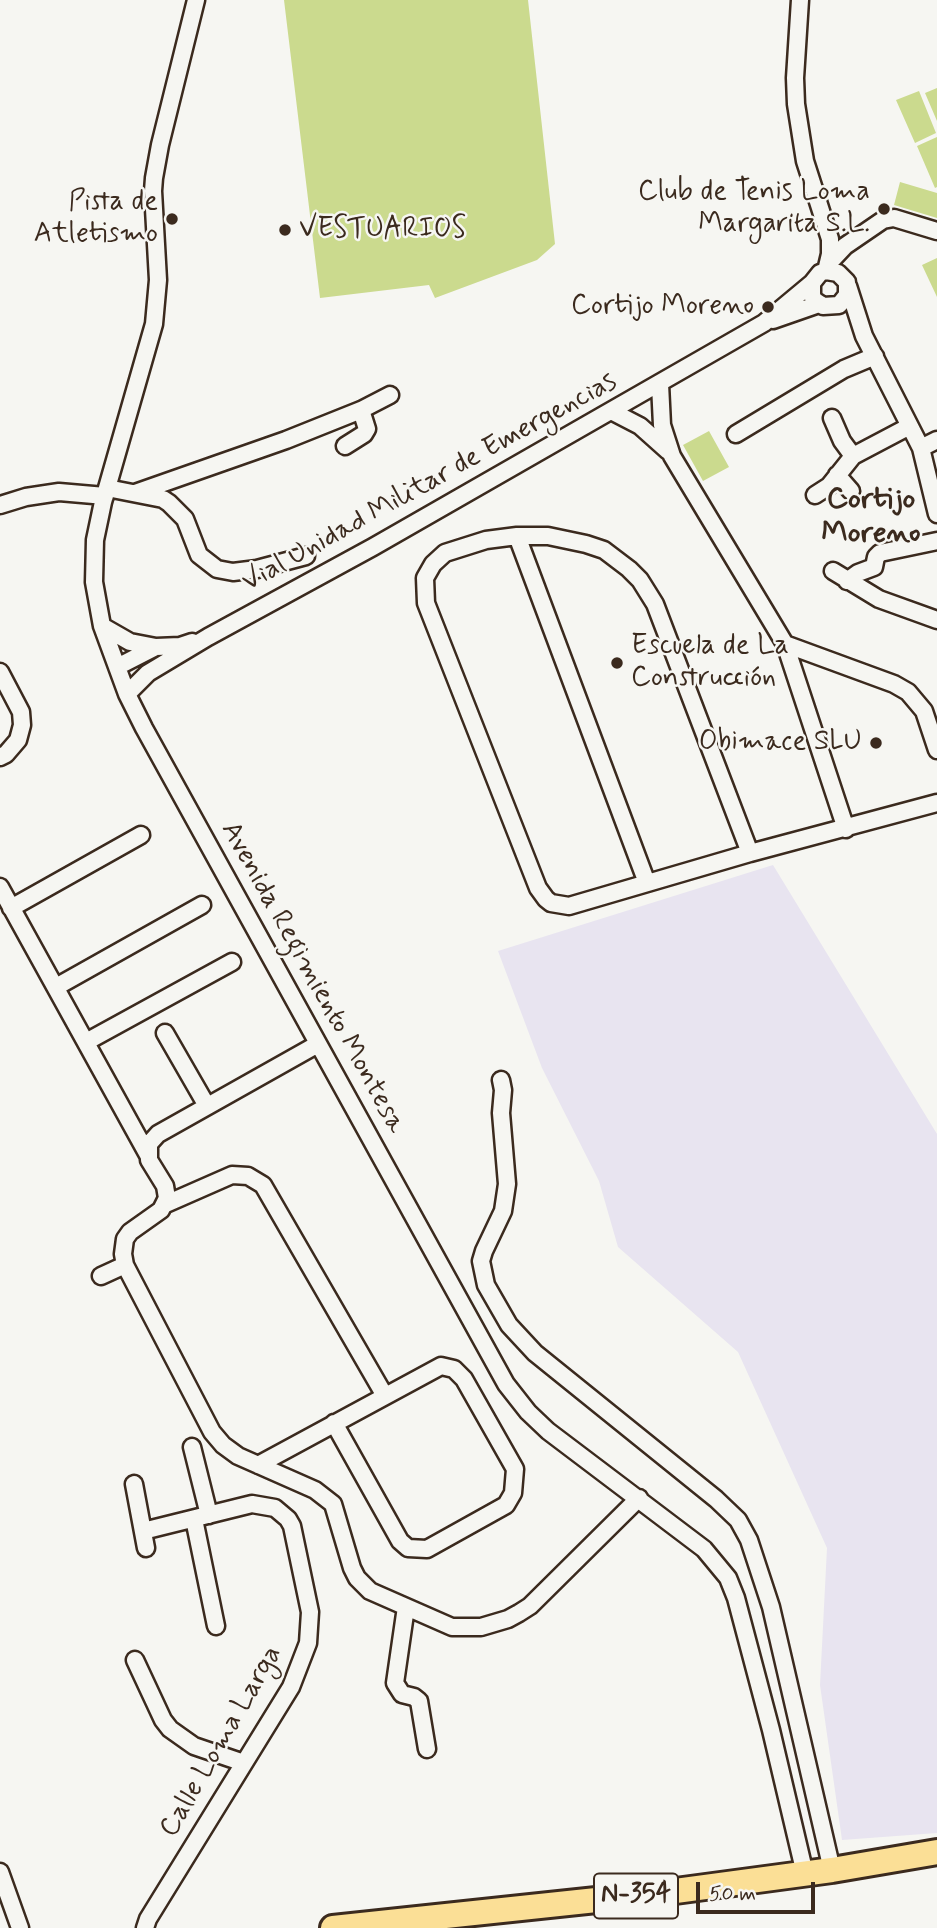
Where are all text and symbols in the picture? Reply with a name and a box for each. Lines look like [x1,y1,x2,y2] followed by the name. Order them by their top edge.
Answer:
[638,176,870,242] place label: Club de Tenis Loma Margarita S.L.
[34,186,158,252] place label: Pista de Atletismo
[876,201,892,217] marker: Club de Tenis Loma Margarita S.L.
[164,211,180,227] marker: Pista de Atletismo
[299,213,466,247] place label: VESTUARIOS
[277,222,293,238] marker: VESTUARIOS
[571,290,754,324] place label: Cortijo Moreno
[760,299,776,315] marker: Cortijo Moreno
[237,366,623,600] street label: Vial Unidad Militar de Emergencias
[821,483,921,554] district label: Cortijo Moreno
[631,630,789,696] place label: Escuela de La Construcción
[609,655,625,671] marker: Escuela de La Construcción
[699,726,862,760] place label: Obimace SLU
[868,735,884,751] marker: Obimace SLU
[212,816,412,1140] street label: Avenida Regimiento Montesa
[154,1640,290,1844] street label: Calle Loma Larga
[699,1868,818,1912] scale bar
[594,1873,678,1918] road number: N-354
[709,1880,756,1908] text: 50 m

